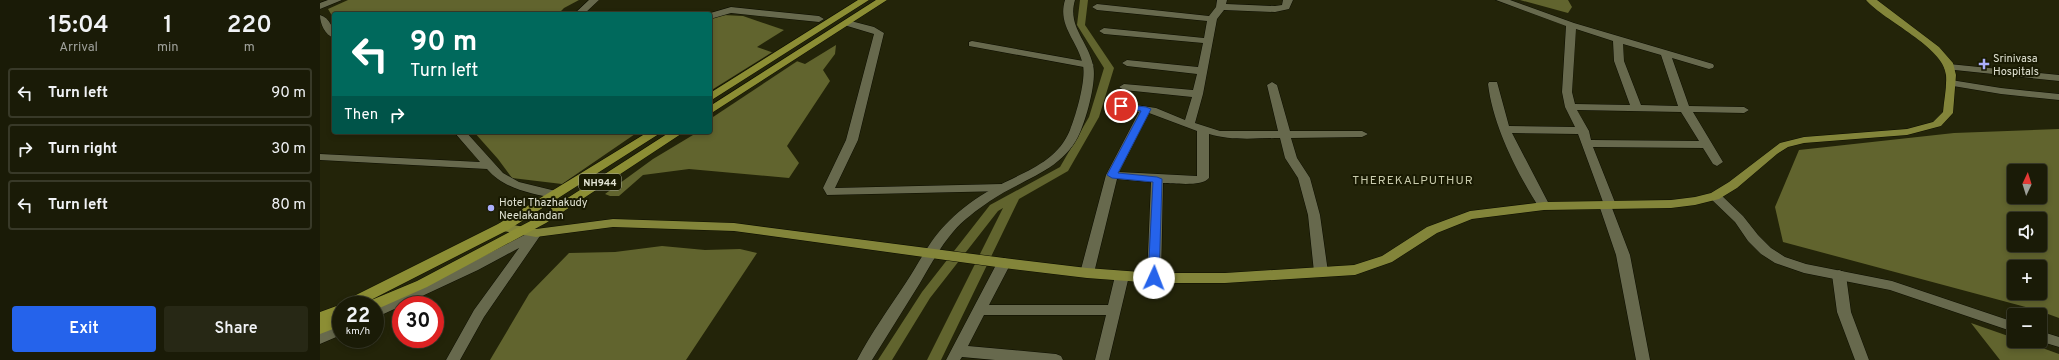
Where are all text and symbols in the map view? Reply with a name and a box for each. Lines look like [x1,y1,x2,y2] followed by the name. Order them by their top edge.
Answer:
[48,11,109,41] text: 15:04
[163,11,173,41] text: 1
[227,11,272,41] text: 220
[410,25,477,61] text: 90 m
[344,28,396,80] icon: left
[59,40,98,56] text: Arrival
[157,40,179,56] text: min
[244,40,255,56] text: m
[1993,52,2039,79] place label: Srinivasa Hospitals
[1978,58,1990,70] marker: Srinivasa Hospitals
[410,60,478,83] text: Turn left
[14,82,36,104] icon: left
[48,84,108,103] text: Turn left
[271,84,306,103] text: 90 m
[1104,89,1138,123] pin
[1110,95,1132,117] icon: arrive
[386,104,408,126] icon: right
[344,106,378,125] text: Then
[14,138,36,160] icon: right
[48,140,117,159] text: Turn right
[271,140,306,159] text: 30 m
[2007,164,2047,204] north arrow
[2007,164,2047,348] map controls
[1352,173,1474,189] district label: THEREKALPUTHUR
[579,174,621,190] road number: NH944
[14,194,36,216] icon: left
[48,196,108,215] text: Turn left
[271,196,306,215] text: 80 m
[499,196,588,223] place label: Hotel Thazhakudy Neelakandan
[486,203,496,213] marker: Hotel Thazhakudy Neelakandan
[2007,212,2047,252] button: sound
[1133,257,1175,299] position arrow
[2007,260,2047,300] button: +
[392,296,444,348] speed limit sign: 30
[346,304,370,330] text: 22
[12,306,156,352] button: Exit
[164,306,308,352] button: Share
[2007,308,2047,348] button: −
[346,325,370,338] text: km/h

